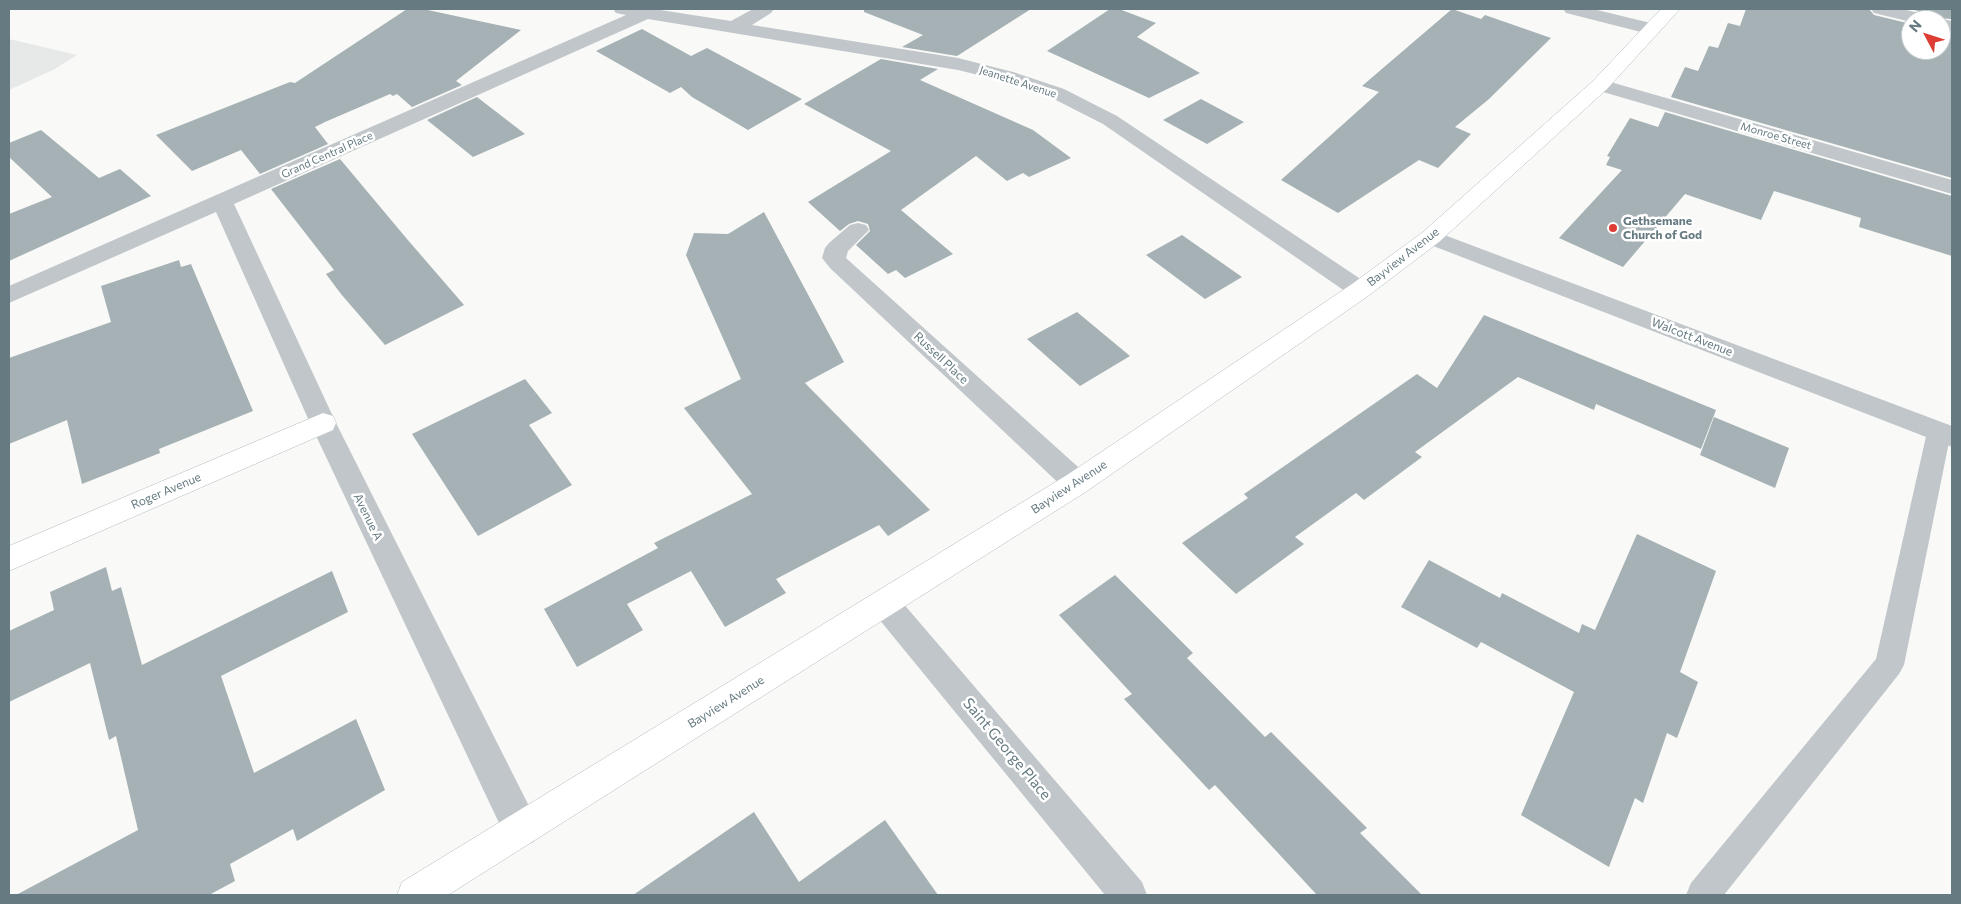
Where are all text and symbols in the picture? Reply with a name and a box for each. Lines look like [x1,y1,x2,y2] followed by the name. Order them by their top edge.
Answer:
[1901,10,1951,60] north arrow
[1905,16,1925,35] text: N
[978,63,1058,101] street label: Jeanette Avenue
[1739,120,1813,152] street label: Monroe Street
[279,129,375,181] street label: Grand Central Place
[1623,214,1702,242] place label: Gethsemane Church of God
[1607,222,1619,234] marker: Gethsemane Church of God
[1364,224,1442,290] street label: Bayview Avenue
[1649,315,1735,359] street label: Walcott Avenue
[911,329,971,387] street label: Russell Place
[1028,457,1110,517] street label: Bayview Avenue
[129,470,203,512] street label: Roger Avenue
[350,491,386,543] street label: Avenue A
[685,673,767,731] street label: Bayview Avenue
[959,695,1055,803] street label: Saint George Place

